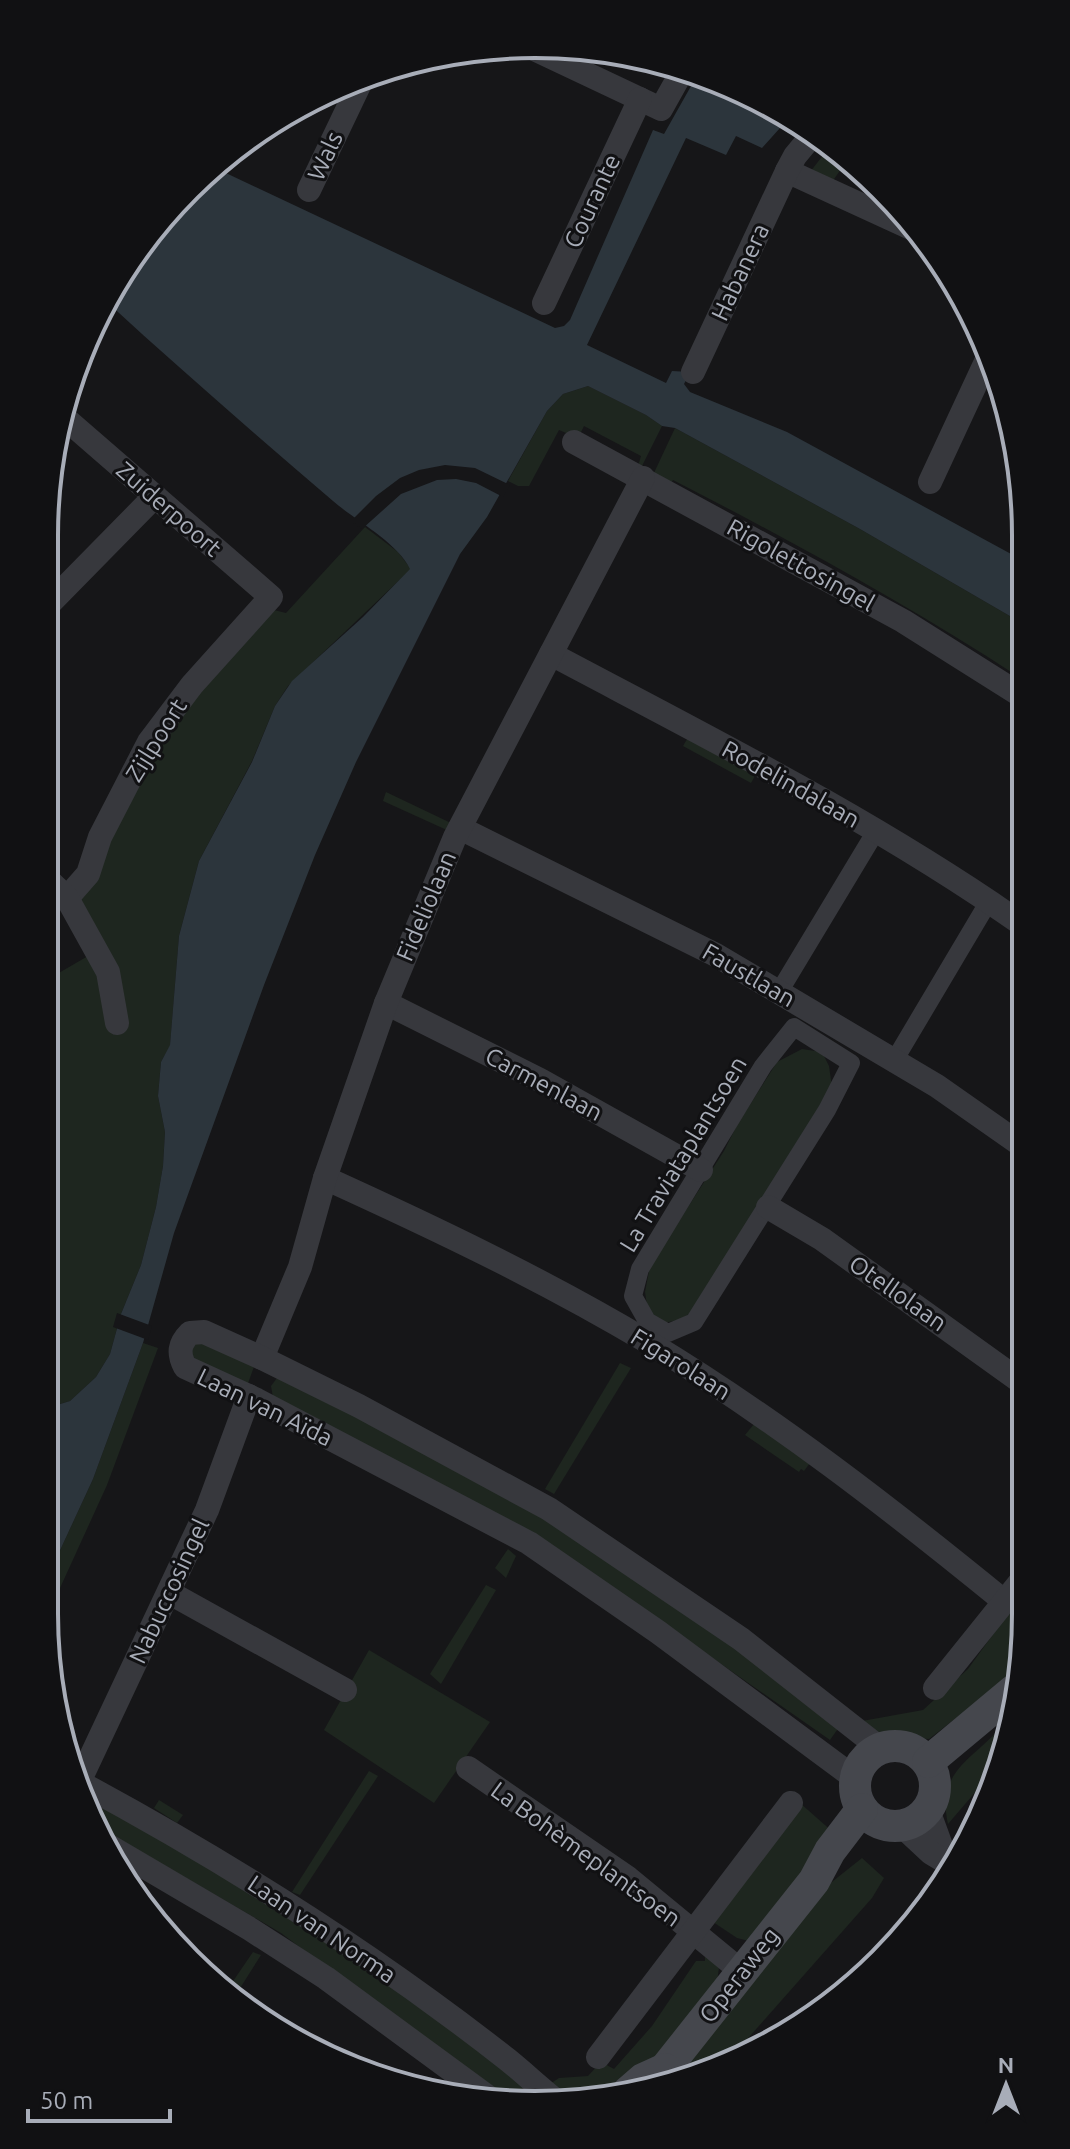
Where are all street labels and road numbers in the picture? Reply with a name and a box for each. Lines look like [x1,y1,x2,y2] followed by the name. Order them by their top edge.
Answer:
[302,127,348,185] street label: Wals
[559,150,625,252] street label: Courante
[706,219,774,325] street label: Habanera
[111,456,227,562] street label: Zuiderpoort
[723,513,879,617] street label: Rigolettosingel
[120,693,192,786] street label: Zijlpoort
[717,735,865,833] street label: Rodelindalaan
[391,847,461,965] street label: Fideliolaan
[698,938,800,1012] street label: Faustlaan
[481,1042,607,1126] street label: Carmenlaan
[614,1052,752,1256] street label: La Traviataplantsoen
[844,1250,952,1336] street label: Otellolaan
[626,1323,736,1405] street label: Figarolaan
[193,1363,337,1451] street label: Laan van Aïda
[124,1514,214,1668] street label: Nabuccosingel
[486,1776,686,1932] street label: La Bohèmeplantsoen
[243,1870,401,1988] street label: Laan van Norma
[694,1922,784,2028] street label: Operaweg

